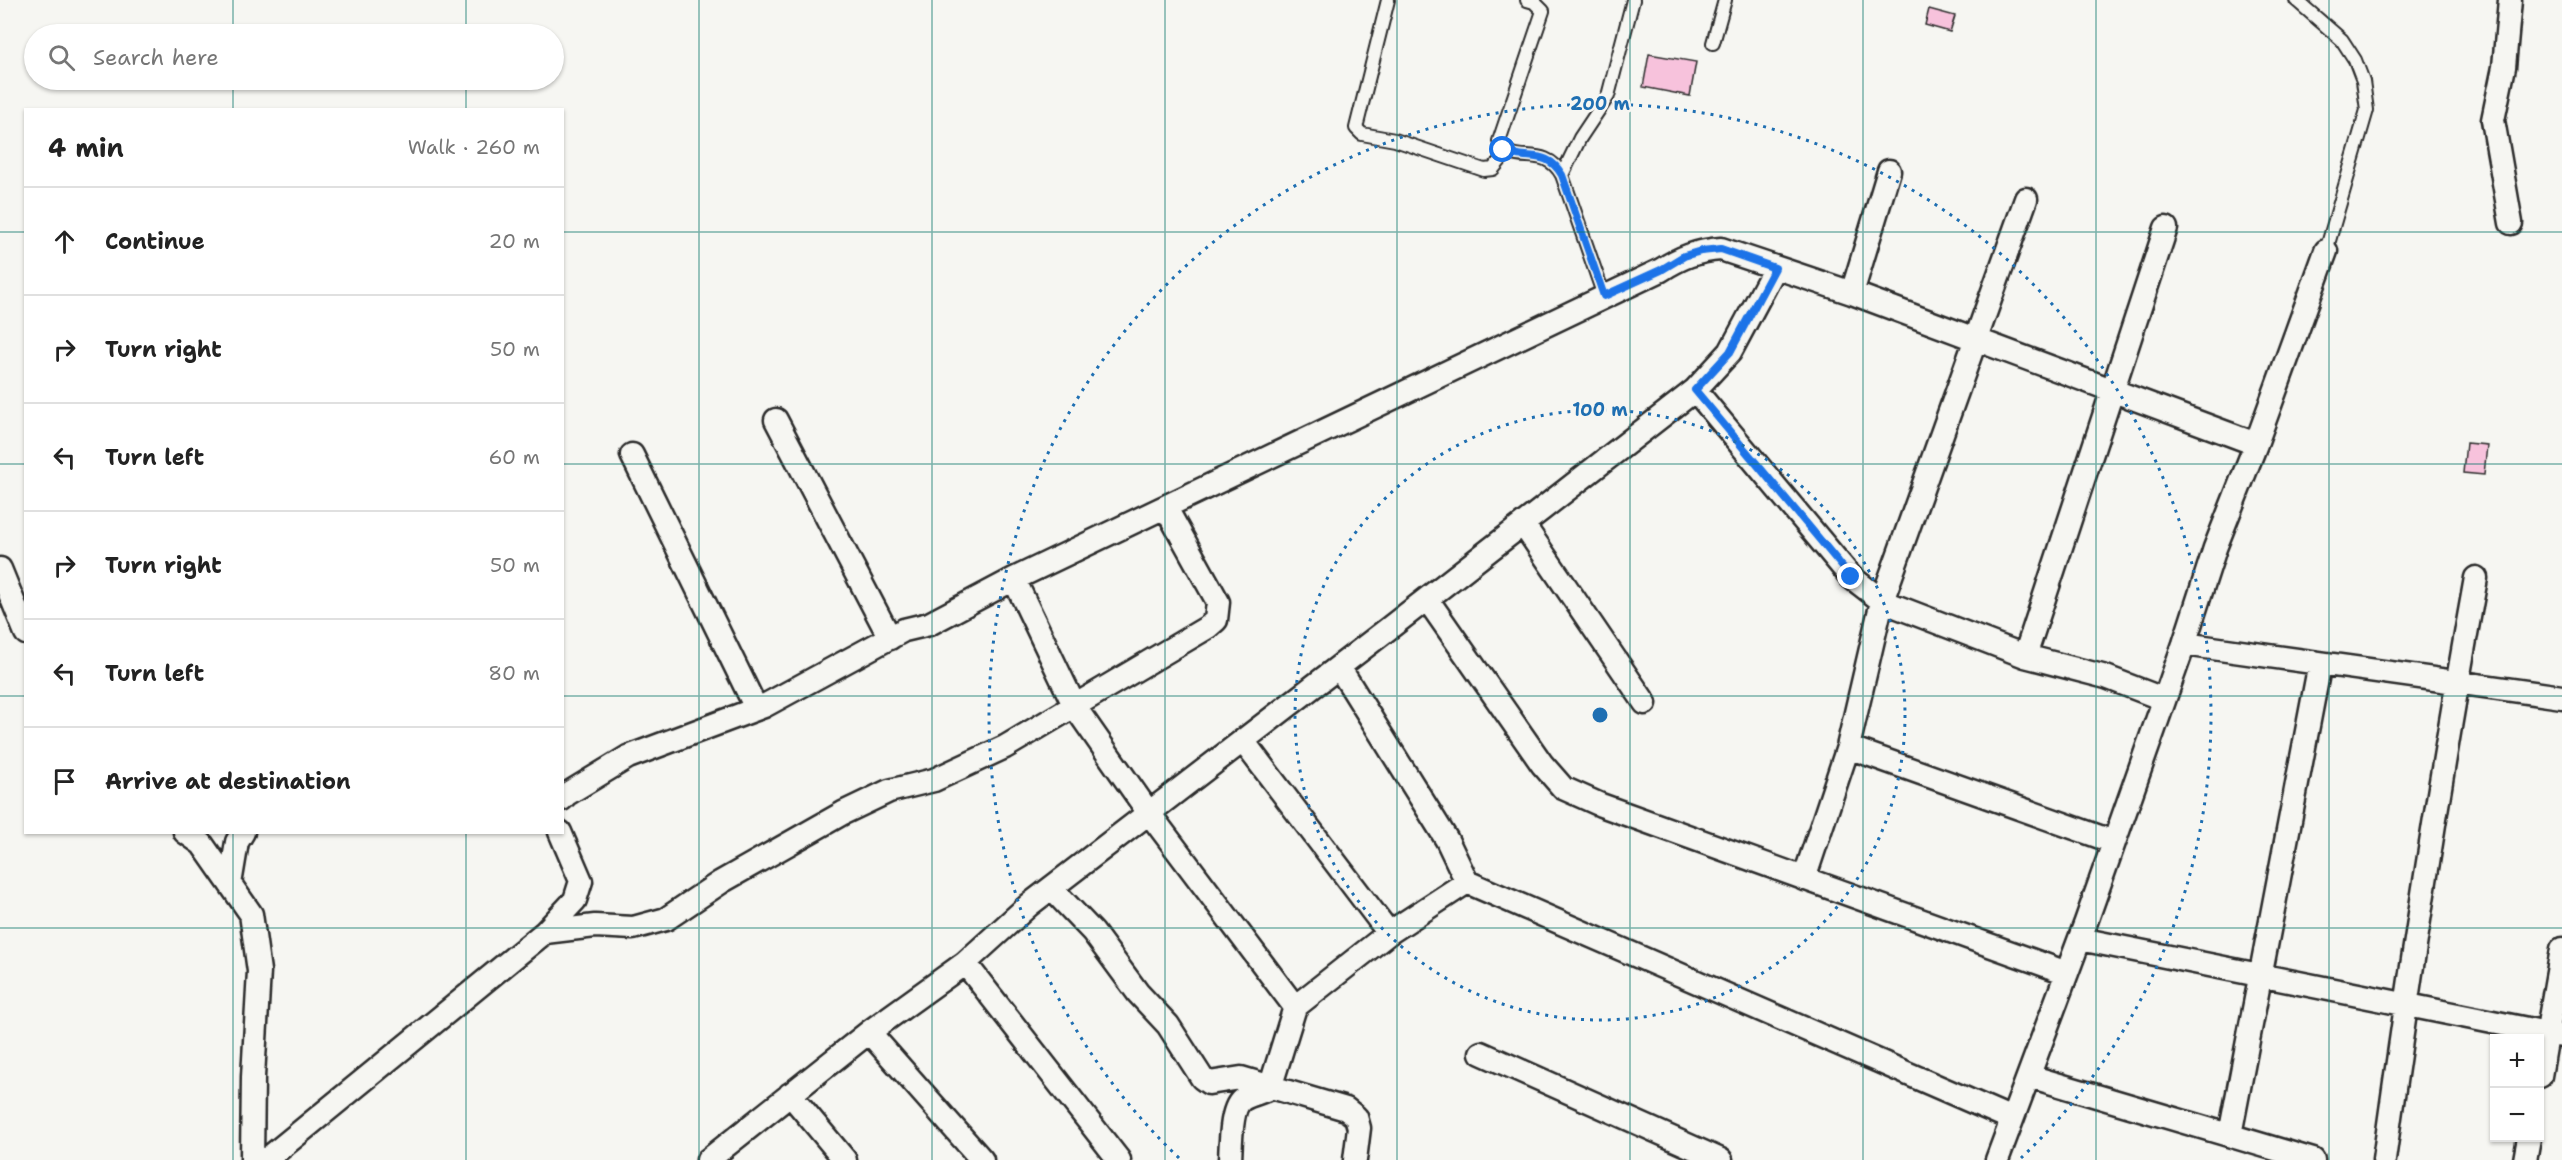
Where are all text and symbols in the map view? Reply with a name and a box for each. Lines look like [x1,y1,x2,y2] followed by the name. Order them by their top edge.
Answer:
[24,24,564,90] search box
[45,41,78,74] icon: search
[93,43,219,72] text: Search here
[1570,92,1631,116] text: 200 m
[48,130,124,165] text: 4 min
[408,134,540,160] text: Walk · 260 m
[1489,136,1515,162] route start
[48,225,81,258] icon: ahead
[105,227,205,256] text: Continue
[489,228,540,254] text: 20 m
[48,333,81,366] icon: right
[105,335,222,364] text: Turn right
[490,336,540,362] text: 50 m
[1572,398,1628,422] text: 100 m
[48,441,81,474] icon: left
[105,443,204,472] text: Turn left
[488,444,540,470] text: 60 m
[48,549,81,582] icon: right
[105,551,222,580] text: Turn right
[490,552,540,578] text: 50 m
[1837,563,1863,589] route end
[48,657,81,690] icon: left
[105,659,204,688] text: Turn left
[488,660,540,686] text: 80 m
[1590,705,1610,725] centre of rings
[48,765,81,798] icon: arrive
[105,767,351,796] text: Arrive at destination
[2490,1034,2544,1142] map controls
[2490,1034,2544,1088] button: +
[2490,1088,2544,1142] button: −

